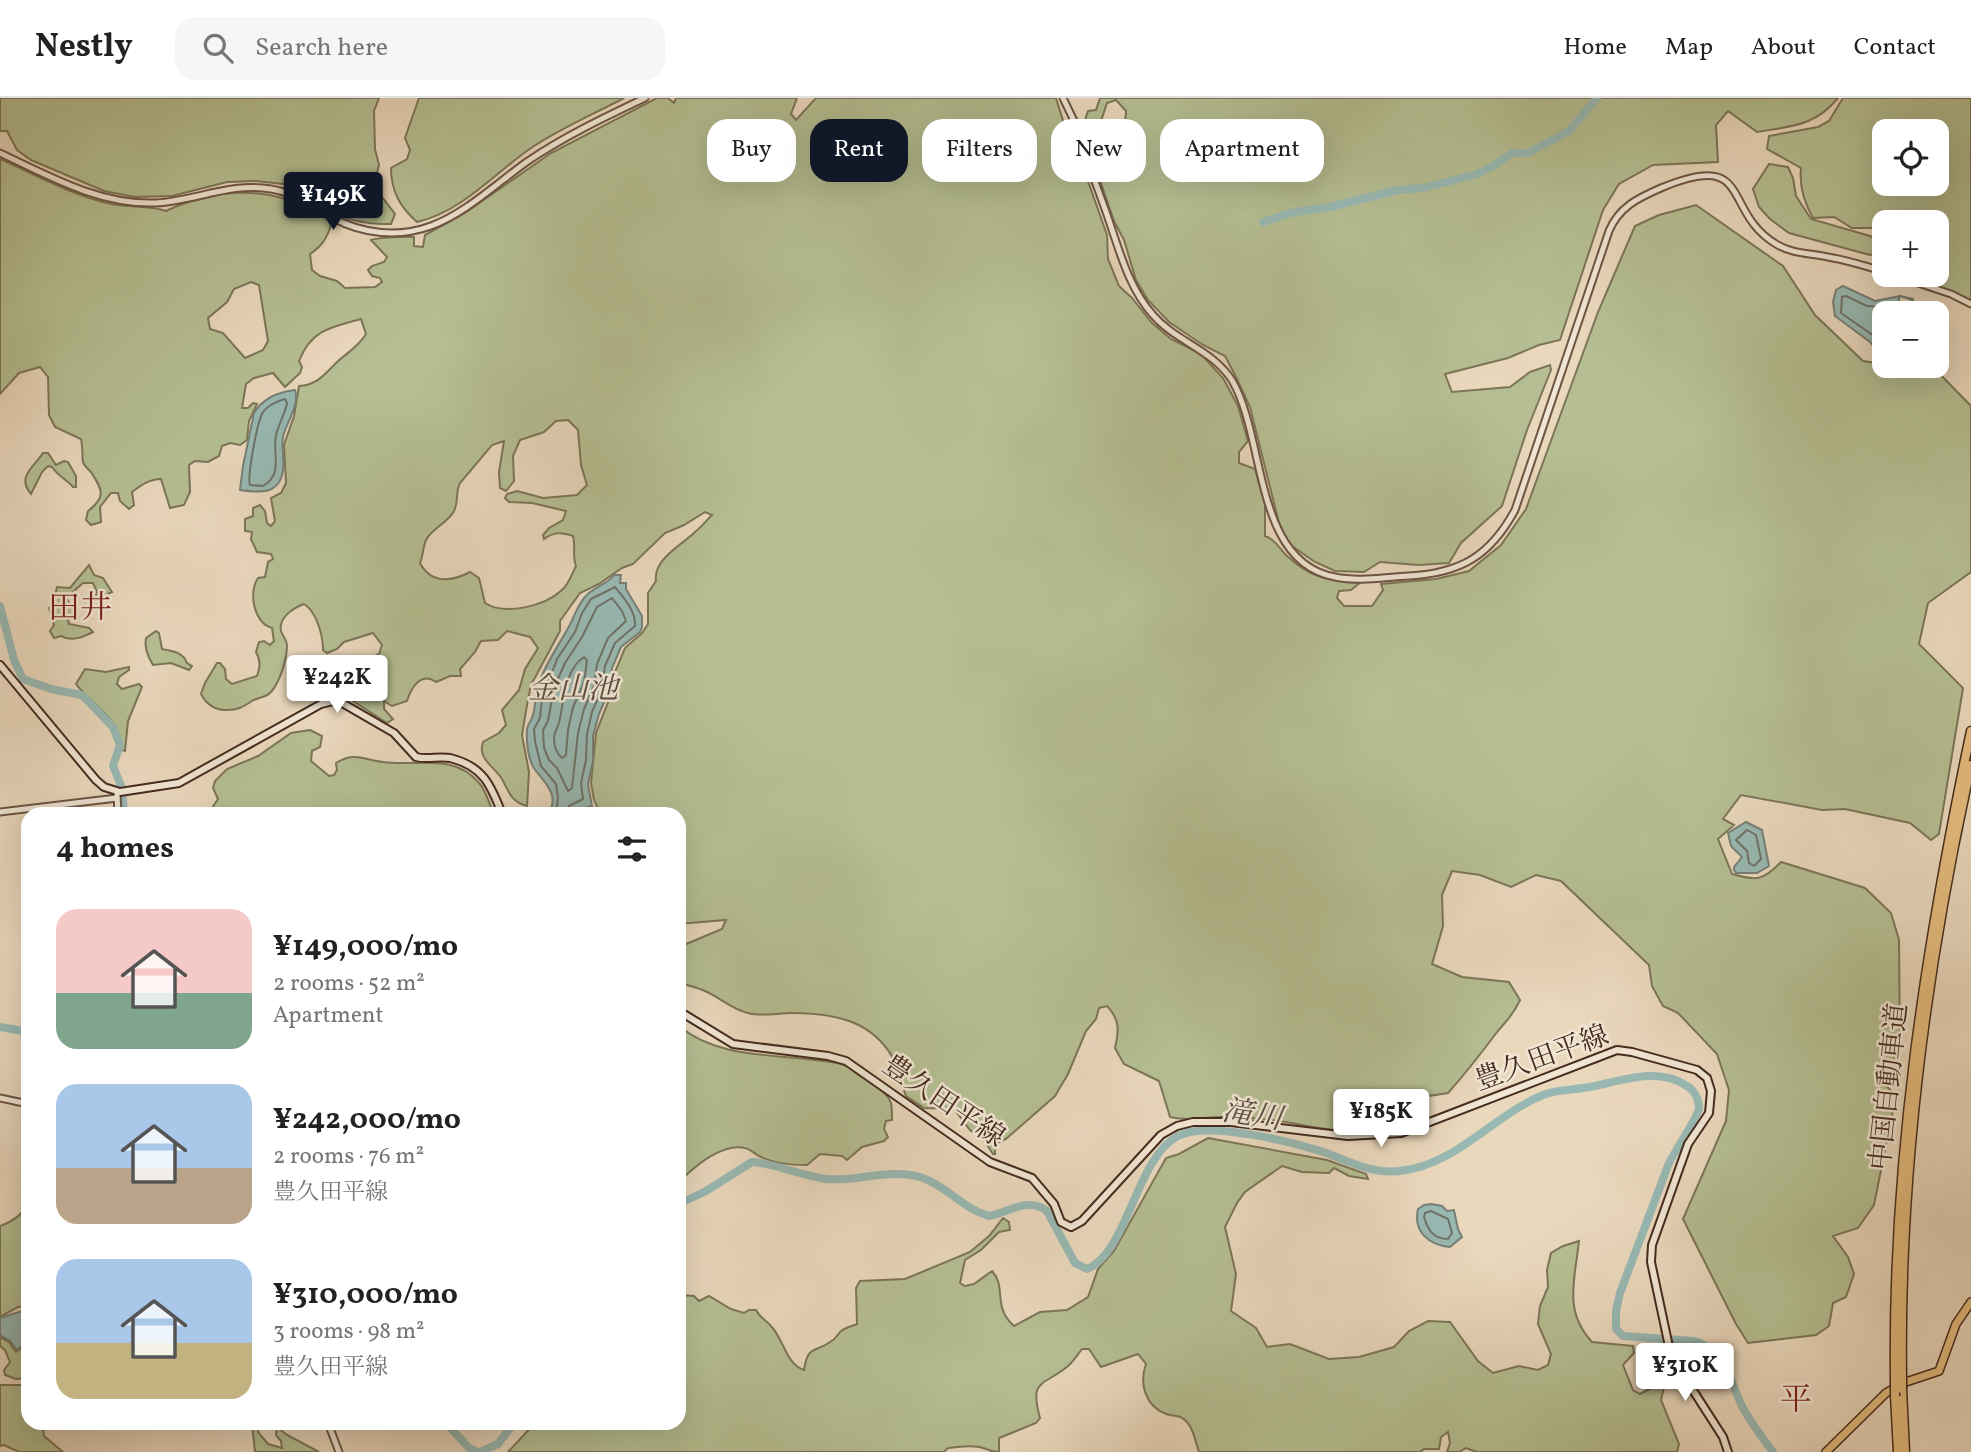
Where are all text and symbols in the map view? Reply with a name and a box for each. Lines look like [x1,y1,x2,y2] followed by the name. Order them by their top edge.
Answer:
[175,17,665,80] search box
[35,25,133,71] text: Nestly
[199,29,237,67] icon: search
[255,30,388,66] text: Search here
[1563,31,1627,65] text: Home
[1665,31,1713,65] text: Map
[1751,31,1816,65] text: About
[1854,31,1936,65] text: Contact
[707,119,796,182] chip: Buy
[810,119,908,182] chip: Rent
[922,119,1037,182] chip: Filters
[1051,119,1146,182] chip: New
[1160,119,1324,182] chip: Apartment
[1872,119,1949,378] map controls
[1872,119,1949,196] button: locate
[284,172,382,232] pin: ¥149K
[300,179,366,211] text: ¥149K
[1872,210,1949,287] button: +
[1872,301,1949,378] button: −
[48,588,112,632] district label: 田井
[288,656,386,715] pin: ¥242K
[303,662,371,694] text: ¥242K
[528,669,621,711] water label: 金山池
[56,828,174,870] text: 4 homes
[613,830,651,868] icon: filters
[273,926,458,968] text: ¥149,000/mo
[112,937,196,1021] icon: home
[273,968,425,1000] text: 2 rooms · 52 m²
[273,1000,384,1032] text: Apartment
[1862,1001,1918,1173] street label: 中国自動車道
[1470,1017,1614,1101] street label: 豊久田平線
[874,1047,1012,1157] street label: 豊久田平線
[1332,1090,1430,1149] pin: ¥185K
[1219,1091,1288,1142] water label: 滝川
[1349,1096,1413,1128] text: ¥185K
[273,1099,461,1141] text: ¥242,000/mo
[112,1112,196,1196] icon: home
[273,1141,424,1173] text: 2 rooms · 76 m²
[273,1177,388,1209] text: 豊久田平線
[273,1274,458,1316] text: ¥310,000/mo
[112,1287,196,1371] icon: home
[273,1316,425,1348] text: 3 rooms · 98 m²
[1636,1344,1734,1403] pin: ¥310K
[1652,1350,1718,1382] text: ¥310K
[273,1352,388,1384] text: 豊久田平線
[1780,1380,1812,1424] district label: 平

